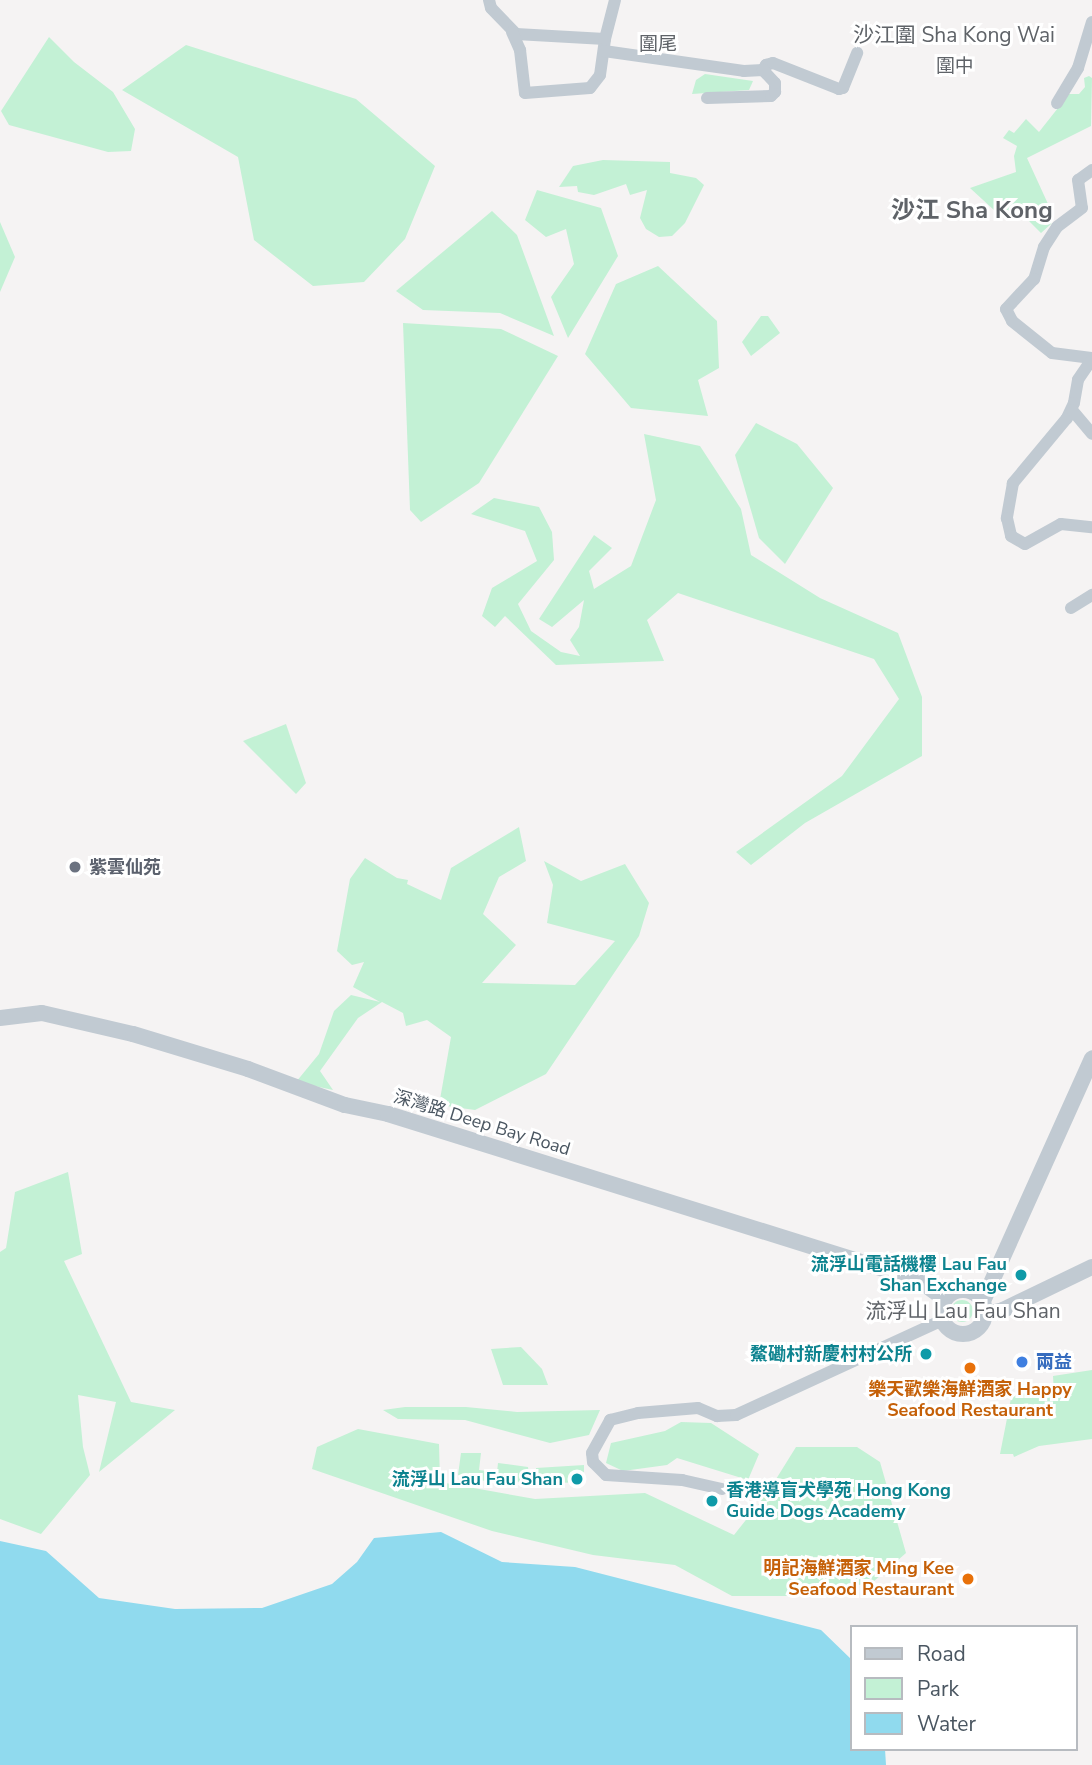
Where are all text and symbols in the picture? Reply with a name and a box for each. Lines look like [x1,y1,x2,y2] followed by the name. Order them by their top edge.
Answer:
[853,22,1055,48] district label: 沙江圍 Sha Kong Wai
[639,34,677,56] district label: 圍尾
[936,56,974,78] district label: 圍中
[891,197,1053,225] district label: 沙江 Sha Kong
[89,856,161,878] place label: 紫雲仙苑
[67,859,83,875] marker: 紫雲仙苑
[391,1086,573,1160] street label: 深灣路 Deep Bay Road
[811,1254,1007,1296] place label: 流浮山電話機樓 Lau Fau Shan Exchange
[1013,1267,1029,1283] marker: 流浮山電話機樓 Lau Fau Shan Exchange
[865,1298,1061,1324] district label: 流浮山 Lau Fau Shan
[750,1343,912,1365] place label: 鰲磡村新慶村村公所
[918,1346,934,1362] marker: 鰲磡村新慶村村公所
[1036,1351,1072,1373] place label: 兩益
[1014,1354,1030,1370] marker: 兩益
[962,1360,978,1376] marker: 樂天歡樂海鮮酒家 Happy Seafood Restaurant
[868,1379,1072,1422] place label: 樂天歡樂海鮮酒家 Happy Seafood Restaurant
[392,1468,563,1490] place label: 流浮山 Lau Fau Shan
[569,1471,585,1487] marker: 流浮山 Lau Fau Shan
[726,1480,951,1522] place label: 香港導盲犬學苑 Hong Kong Guide Dogs Academy
[704,1493,720,1509] marker: 香港導盲犬學苑 Hong Kong Guide Dogs Academy
[763,1558,954,1600] place label: 明記海鮮酒家 Ming Kee Seafood Restaurant
[960,1571,976,1587] marker: 明記海鮮酒家 Ming Kee Seafood Restaurant
[850,1625,1078,1751] legend
[917,1640,966,1668] text: Road
[917,1675,959,1703] text: Park
[917,1710,976,1738] text: Water

